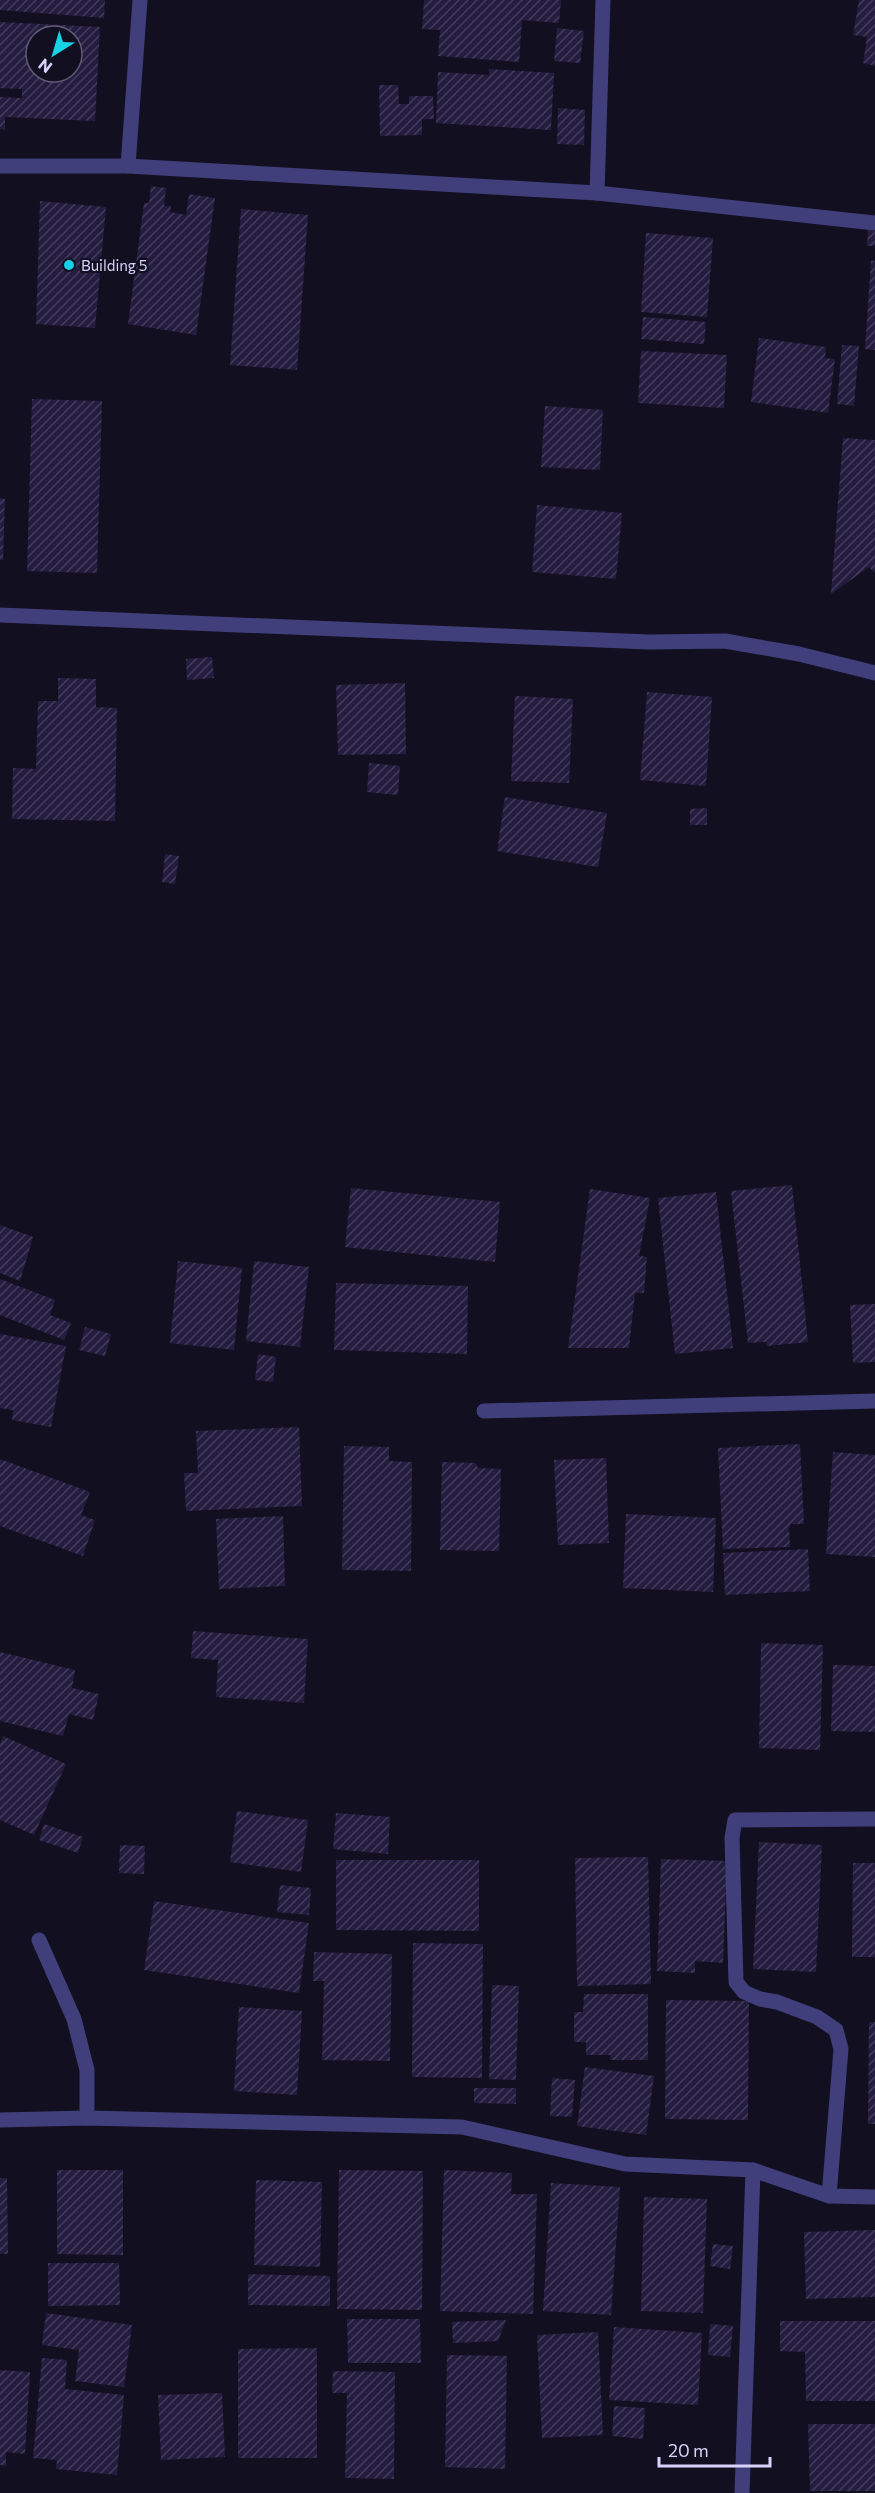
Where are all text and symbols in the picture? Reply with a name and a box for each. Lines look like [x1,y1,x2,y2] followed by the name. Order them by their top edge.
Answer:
[24,24,84,84] north arrow
[34,55,55,78] text: N
[81,256,147,274] place label: Building 5
[62,258,76,272] marker: Building 5
[659,2430,770,2468] scale bar
[668,2439,709,2461] text: 20 m

